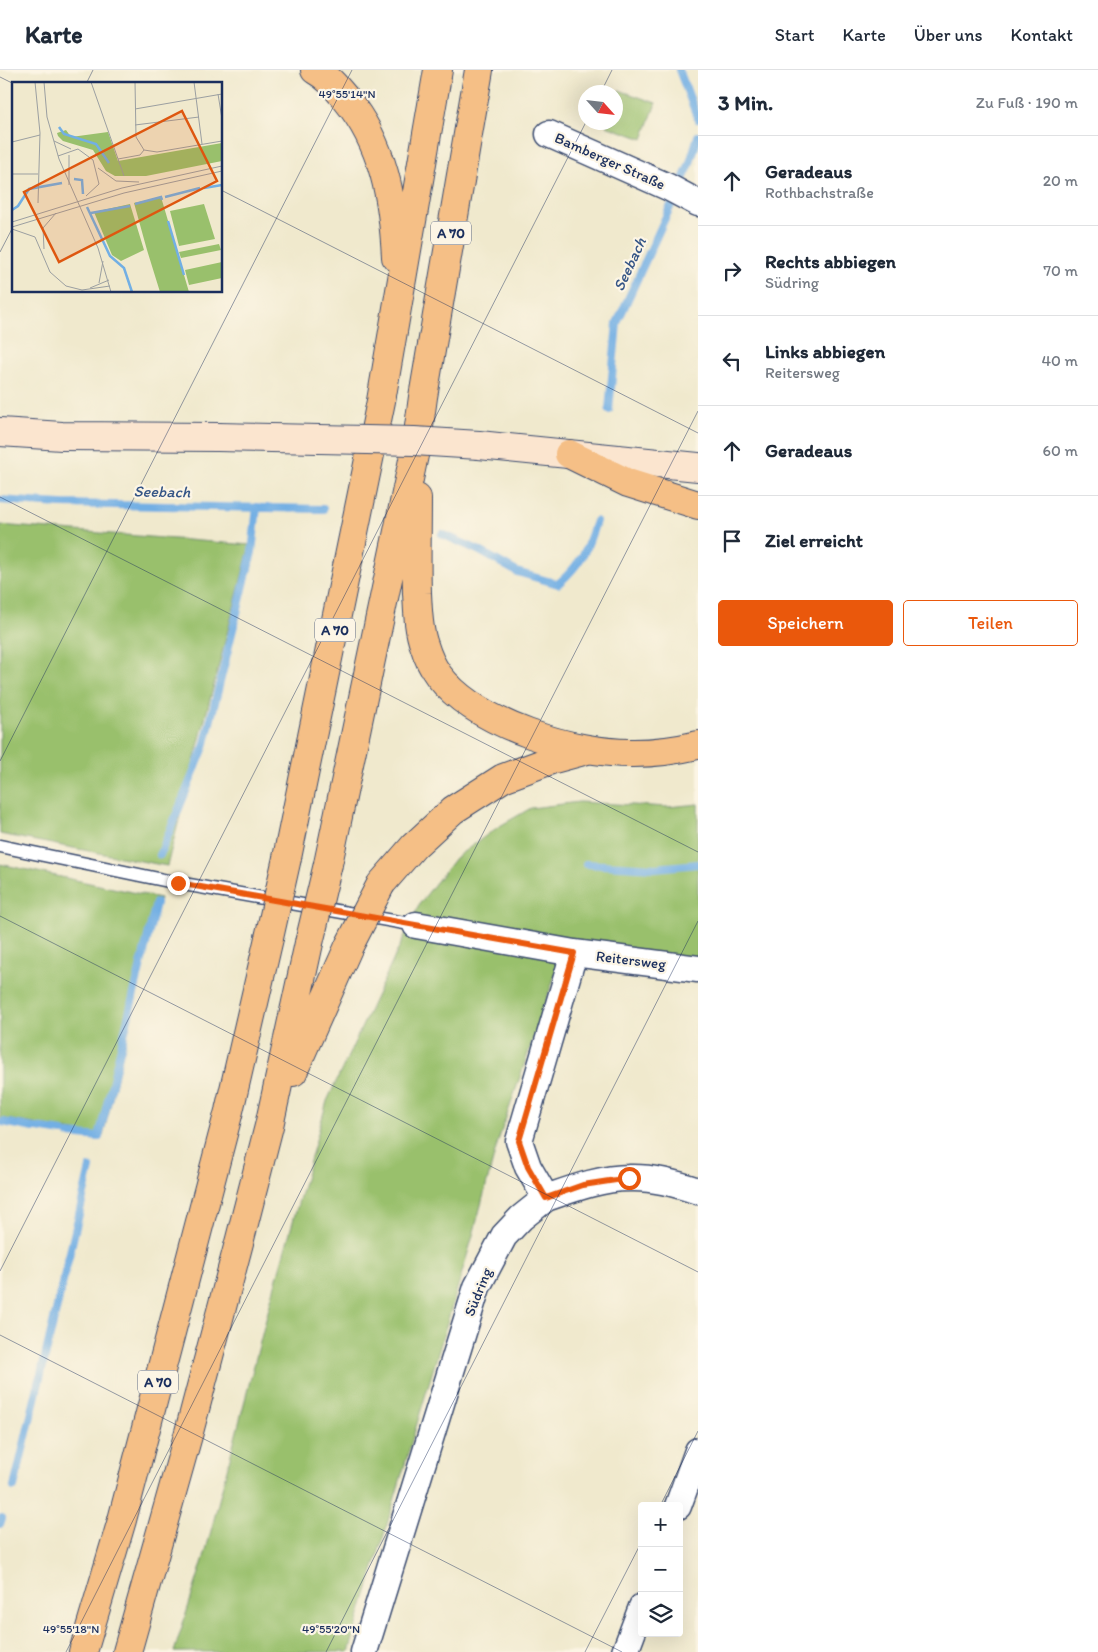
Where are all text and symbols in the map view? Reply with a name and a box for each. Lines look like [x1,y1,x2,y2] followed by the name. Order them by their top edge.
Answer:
[25,20,83,49] text: Karte
[775,24,814,46] text: Start
[842,24,886,46] text: Karte
[914,24,983,46] text: Über uns
[1011,24,1073,46] text: Kontakt
[12,82,222,292] inset map
[578,85,623,130] north arrow
[318,87,376,101] text: 49°55'14"N
[718,90,773,115] text: 3 Min.
[976,93,1078,112] text: Zu Fuß · 190 m
[552,129,668,193] street label: Bamberger Straße
[765,160,852,183] text: Geradeaus
[718,167,746,195] icon: ahead
[1043,171,1078,190] text: 20 m
[765,183,874,202] text: Rothbachstraße
[431,222,471,244] road number: A 70
[609,234,650,294] water label: Seebach
[765,250,896,273] text: Rechts abbiegen
[718,257,746,285] icon: right
[1043,261,1078,280] text: 70 m
[765,273,819,292] text: Südring
[765,340,885,363] text: Links abbiegen
[718,347,746,375] icon: left
[1041,351,1078,370] text: 40 m
[765,363,840,382] text: Reitersweg
[718,437,746,465] icon: ahead
[765,439,852,462] text: Geradeaus
[1043,441,1078,460] text: 60 m
[134,482,191,502] water label: Seebach
[718,527,746,555] icon: arrive
[765,529,863,552] text: Ziel erreicht
[718,600,893,646] button: Speichern
[903,600,1078,646] button: Teilen
[315,618,355,642] road number: A 70
[167,872,190,895] route end
[595,947,667,973] street label: Reitersweg
[618,1167,641,1190] route start
[460,1265,496,1319] street label: Südring
[138,1370,178,1394] road number: A 70
[638,1502,683,1637] map controls
[638,1502,683,1547] button: +
[638,1547,683,1592] button: −
[638,1592,683,1637] button: layers
[43,1622,99,1636] text: 49°55'18"N
[302,1622,360,1636] text: 49°55'20"N

